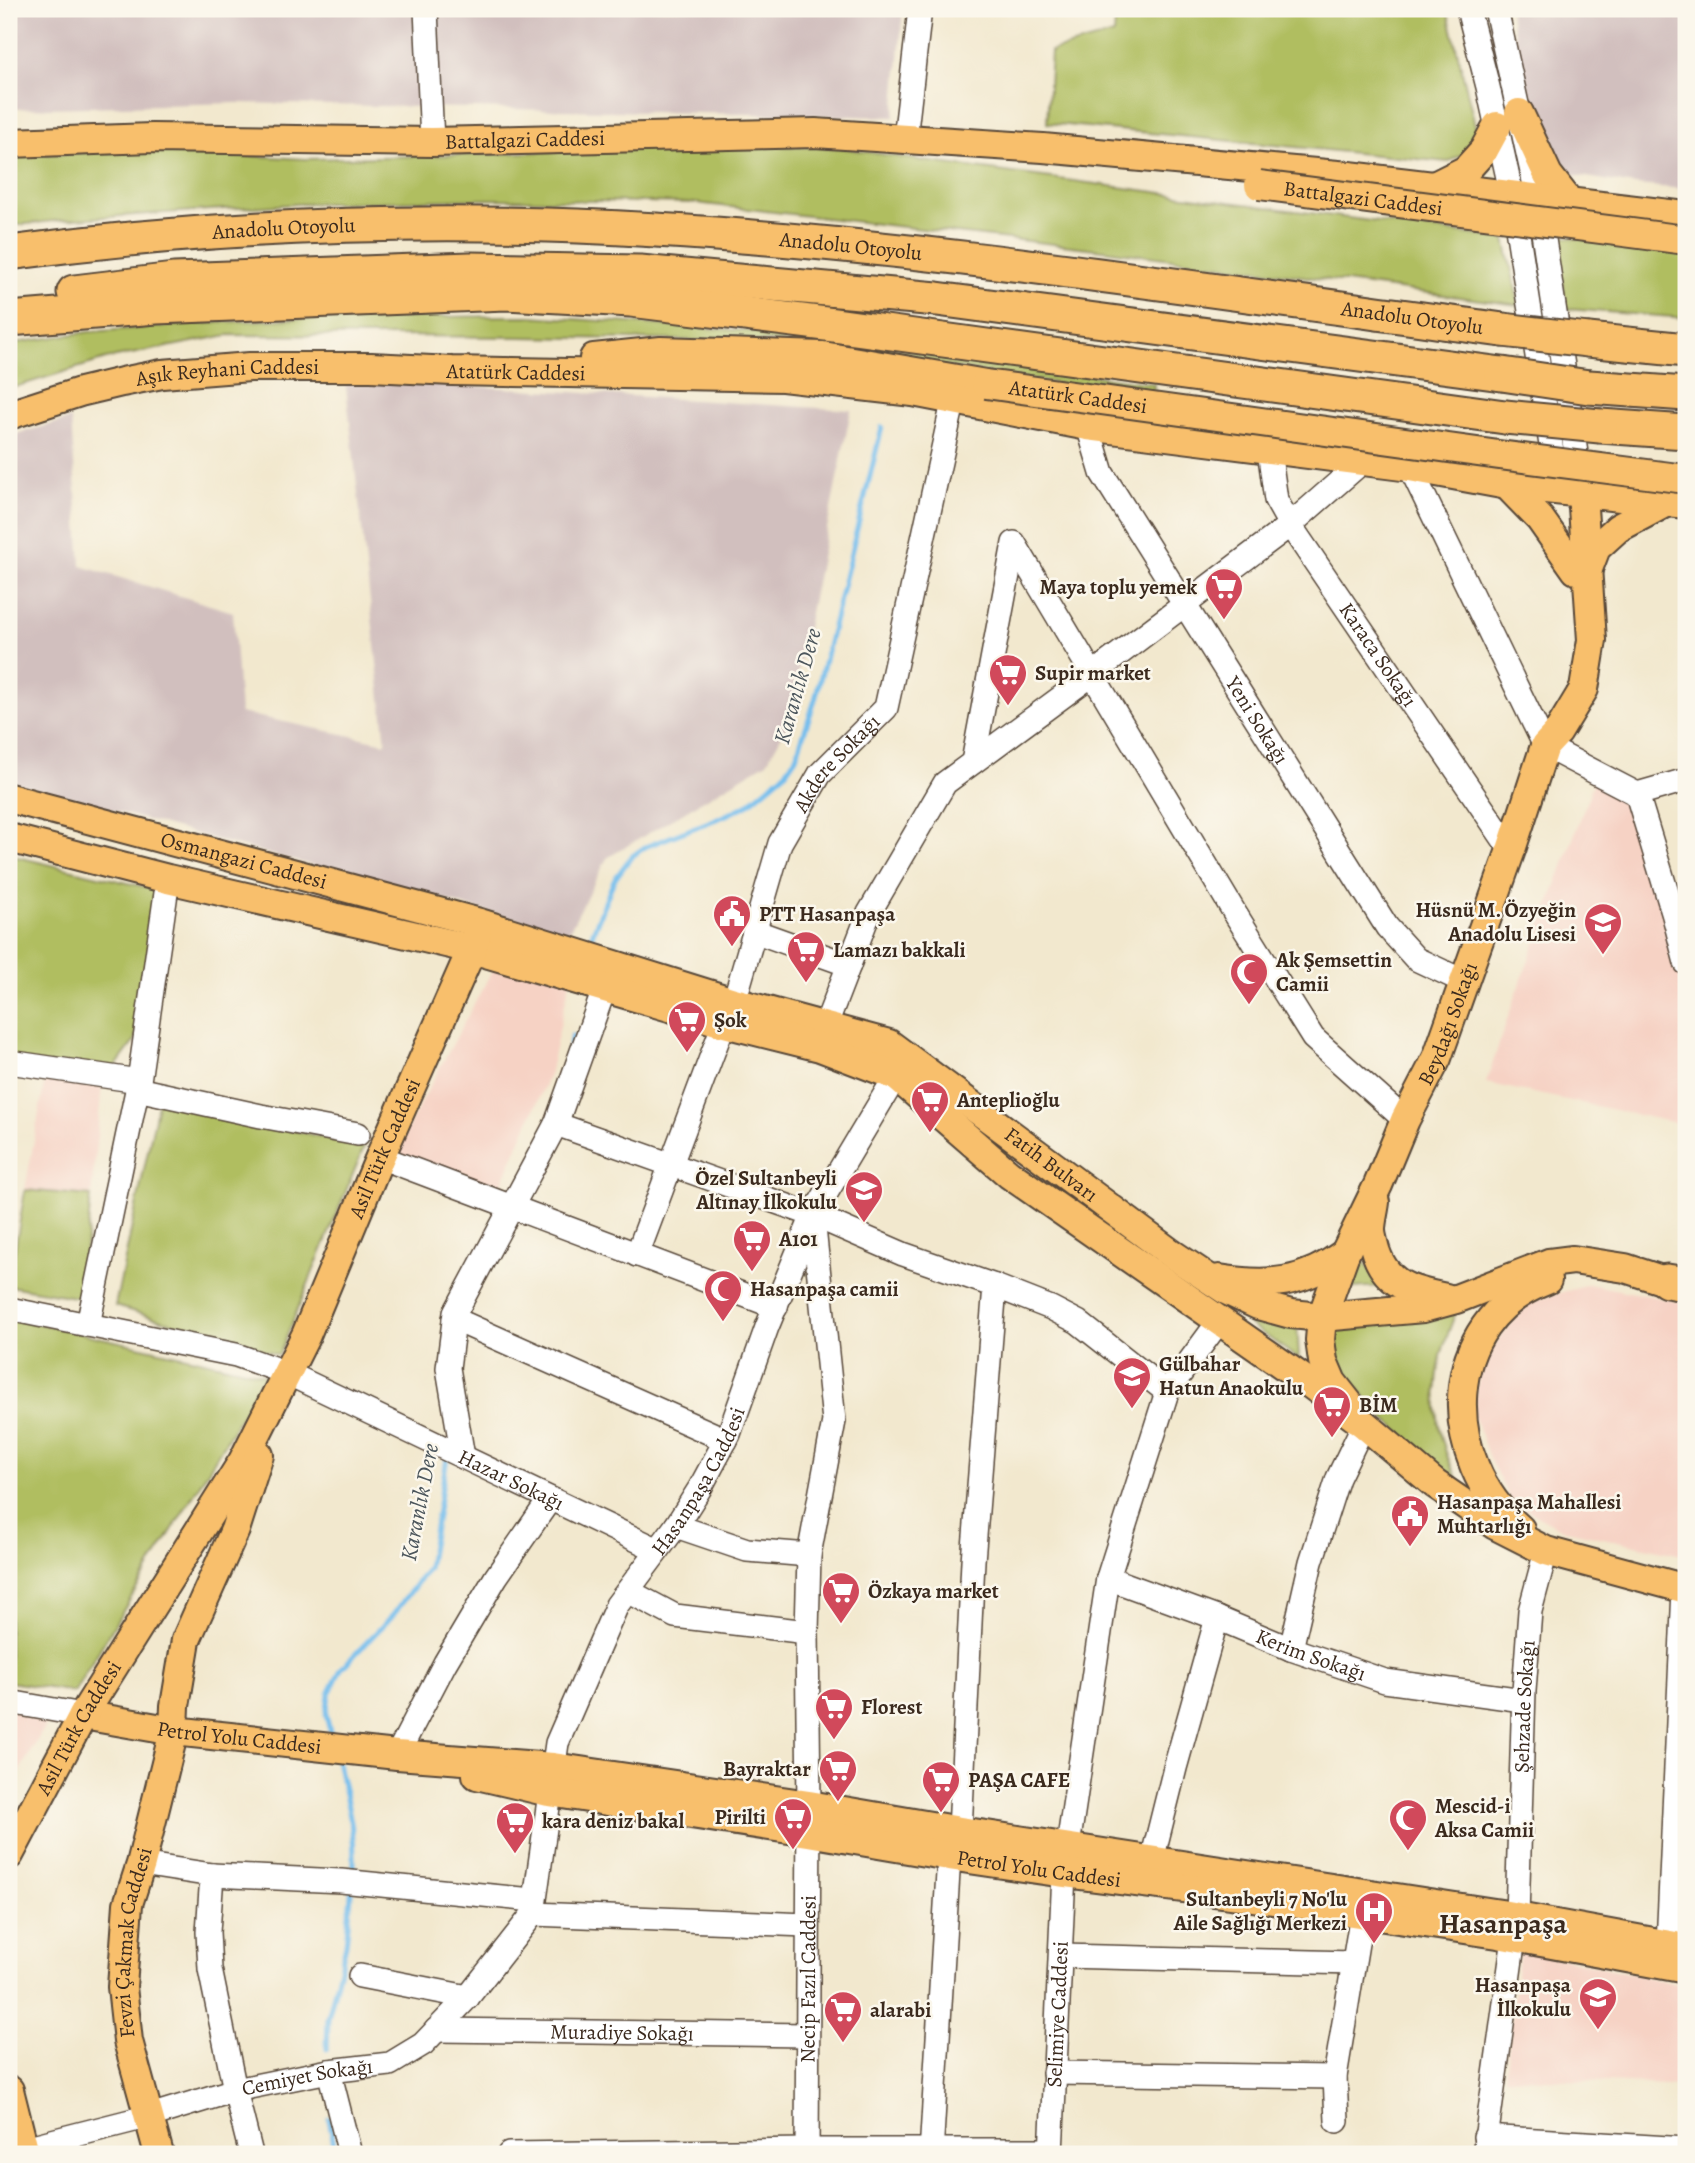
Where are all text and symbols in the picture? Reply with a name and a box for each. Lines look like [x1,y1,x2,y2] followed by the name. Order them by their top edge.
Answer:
[444,124,605,156] street label: Battalgazi Caddesi
[1282,174,1444,223] street label: Battalgazi Caddesi
[210,211,356,246] street label: Anadolu Otoyolu
[777,225,924,267] street label: Anadolu Otoyolu
[1338,294,1486,341] street label: Anadolu Otoyolu
[132,353,319,393] street label: Aşık Reyhani Caddesi
[445,357,586,387] street label: Atatürk Caddesi
[1006,373,1149,420] street label: Atatürk Caddesi
[1203,566,1245,621] supermarket icon: Maya toplu yemek
[1040,573,1197,601] place label: Maya toplu yemek
[1333,597,1424,712] street label: Karaca Sokağı
[766,625,829,748] water label: Karanlık Dere
[987,652,1029,707] supermarket icon: Supir market
[1035,659,1151,687] place label: Supir market
[1219,670,1295,770] street label: Yeni Sokağı
[786,708,886,818] street label: Akdere Sokağı
[158,825,330,896] street label: Osmangazi Caddesi
[711,893,753,948] public building icon: PTT Hasanpaşa
[1415,896,1576,948] place label: Hüsnü M. Özyeğin Anadolu Lisesi
[759,900,896,928] place label: PTT Hasanpaşa
[1582,901,1624,956] school or university icon: Hüsnü M. Özyeğin Anadolu Lisesi
[785,929,827,984] supermarket icon: Lamazı bakkali
[833,936,966,964] place label: Lamazı bakkali
[1275,946,1392,998] place label: Ak Şemsettin Camii
[1228,951,1270,1006] mosque icon: Ak Şemsettin Camii
[1411,958,1484,1090] street label: Beydağı Sokağı
[666,999,708,1054] supermarket icon: Şok
[714,1006,747,1034] place label: Şok
[342,1074,427,1224] street label: Asil Türk Caddesi
[909,1079,951,1134] supermarket icon: Anteplioğlu
[956,1086,1060,1114] place label: Anteplioğlu
[999,1120,1104,1208] street label: Fatih Bulvarı
[695,1164,838,1216] place label: Özel Sultanbeyli Altınay İlkokulu
[843,1169,885,1224] school or university icon: Özel Sultanbeyli Altınay İlkokulu
[731,1218,773,1273] supermarket icon: A101
[778,1225,818,1253] place label: A101
[702,1268,744,1323] mosque icon: Hasanpaşa camii
[750,1275,899,1303] place label: Hasanpaşa camii
[1159,1350,1304,1402] place label: Gülbahar Hatun Anaokulu
[1111,1355,1153,1410] school or university icon: Gülbahar Hatun Anaokulu
[1311,1384,1353,1439] supermarket icon: BİM
[1359,1391,1398,1419] place label: BİM
[645,1403,752,1561] street label: Hasanpaşa Caddesi
[393,1441,446,1564] water label: Karanlık Dere
[453,1443,569,1517] street label: Hazar Sokağı
[1437,1488,1621,1540] place label: Hasanpaşa Mahallesi Muhtarlığı
[1389,1493,1431,1548] public building icon: Hasanpaşa Mahallesi Muhtarlığı
[820,1570,862,1625] supermarket icon: Özkaya market
[868,1577,999,1605] place label: Özkaya market
[1252,1622,1370,1687] street label: Kerim Sokağı
[1507,1639,1542,1773] street label: Şehzade Sokağı
[29,1655,128,1801] street label: Asil Türk Caddesi
[813,1686,855,1741] supermarket icon: Florest
[861,1693,922,1721] place label: Florest
[155,1714,323,1761] street label: Petrol Yolu Caddesi
[817,1748,859,1803] supermarket icon: Bayraktar
[723,1755,811,1783] place label: Bayraktar
[920,1759,962,1814] supermarket icon: PAŞA CAFE
[968,1766,1070,1794] place label: PAŞA CAFE
[1434,1792,1534,1844] place label: Mescid-i Aksa Camii
[772,1796,814,1851] supermarket icon: Pirilti
[1387,1797,1429,1852] mosque icon: Mescid-i Aksa Camii
[494,1800,536,1855] supermarket icon: kara deniz bakal
[714,1803,766,1831] place label: Pirilti
[542,1807,685,1835] place label: kara deniz bakal
[955,1843,1123,1894] street label: Petrol Yolu Caddesi
[108,1844,159,2039] street label: Fevzi Çakmak Caddesi
[1173,1885,1348,1937] place label: Sultanbeyli 7 No'lu Aile Sağlığı Merkezi
[1353,1890,1395,1945] hospital icon: Sultanbeyli 7 No'lu Aile Sağlığı Merkezi
[794,1895,822,2063] street label: Necip Fazıl Caddesi
[1439,1905,1568,1943] district label: Hasanpaşa
[1040,1940,1075,2088] street label: Selimiye Caddesi
[1475,1971,1572,2023] place label: Hasanpaşa İlkokulu
[1577,1976,1619,2031] school or university icon: Hasanpaşa İlkokulu
[822,1989,864,2044] supermarket icon: alarabi
[870,1996,931,2024] place label: alarabi
[550,2018,694,2047] street label: Muradiye Sokağı
[239,2052,374,2102] street label: Cemiyet Sokağı

